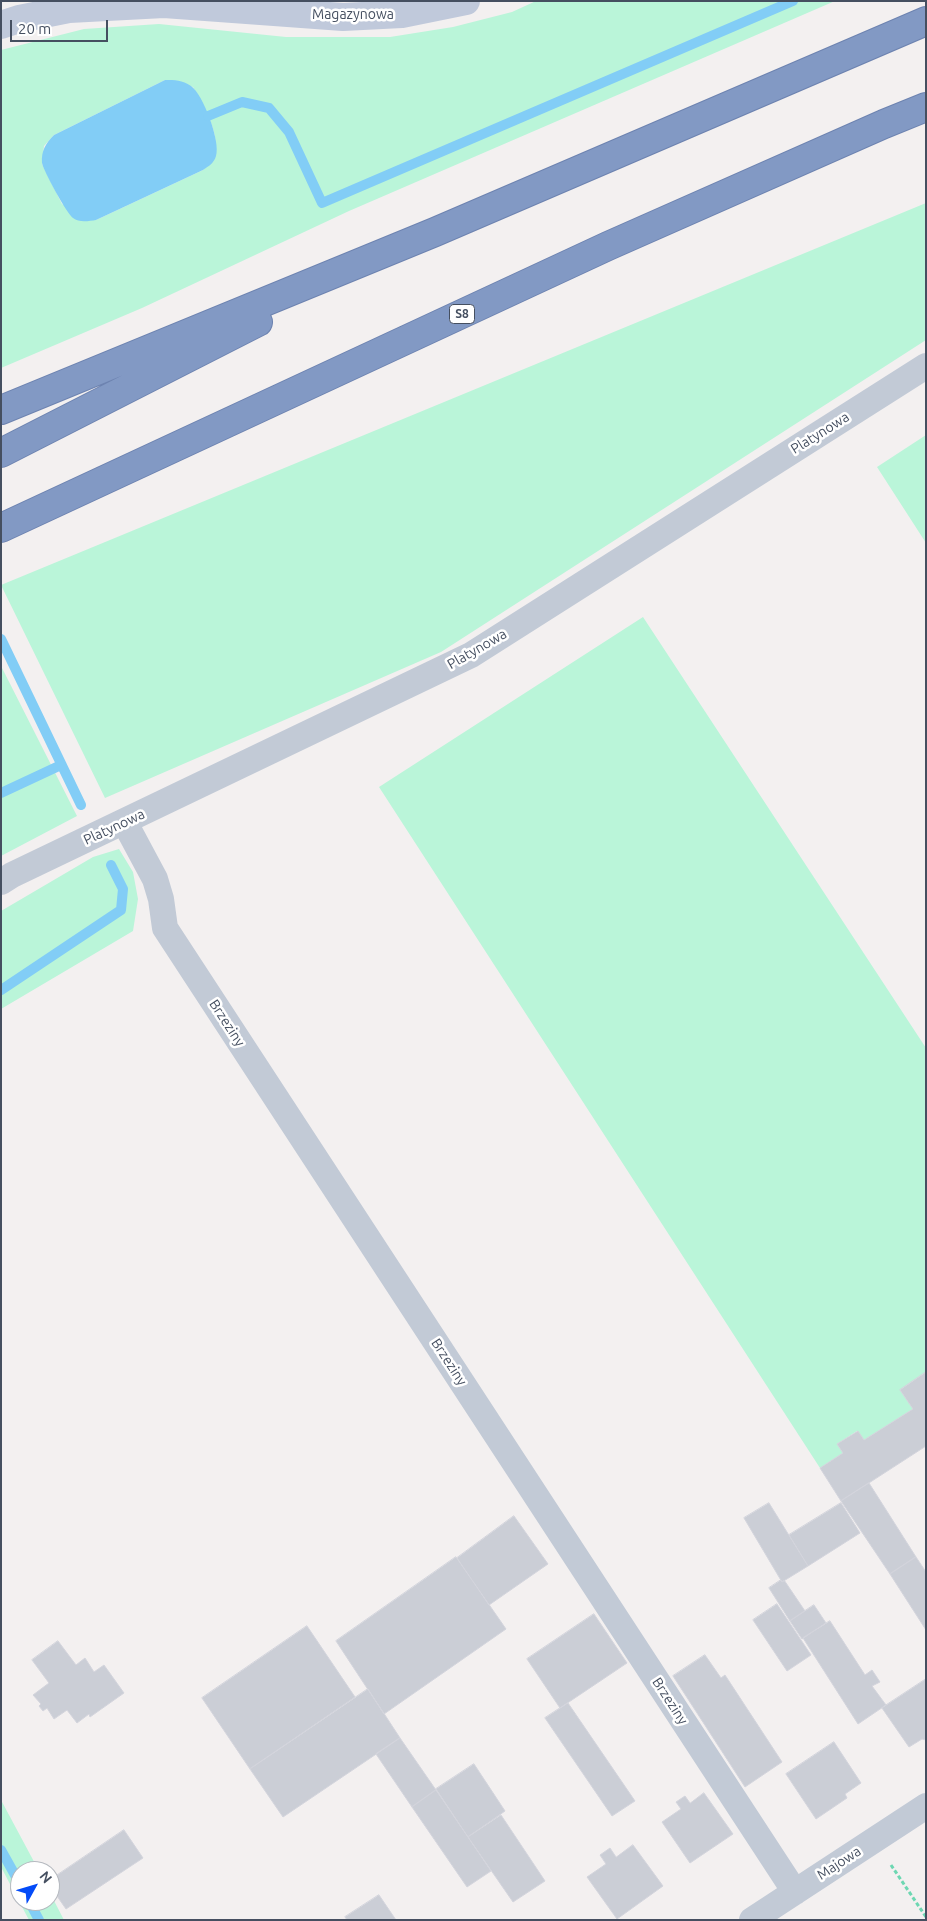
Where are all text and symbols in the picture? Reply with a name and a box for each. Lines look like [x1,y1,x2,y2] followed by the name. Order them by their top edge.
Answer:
[312,6,394,22] street label: Magazynowa
[12,10,110,42] scale bar
[18,20,51,37] text: 20 m
[450,304,474,324] road number: S8
[788,408,852,458] street label: Platynowa
[444,625,510,673] street label: Platynowa
[81,805,147,849] street label: Platynowa
[206,996,248,1050] street label: Brzeziny
[428,1335,470,1389] street label: Brzeziny
[649,1674,691,1728] street label: Brzeziny
[814,1843,864,1883] street label: Majowa
[10,1861,60,1911] north arrow
[36,1868,55,1886] text: N

